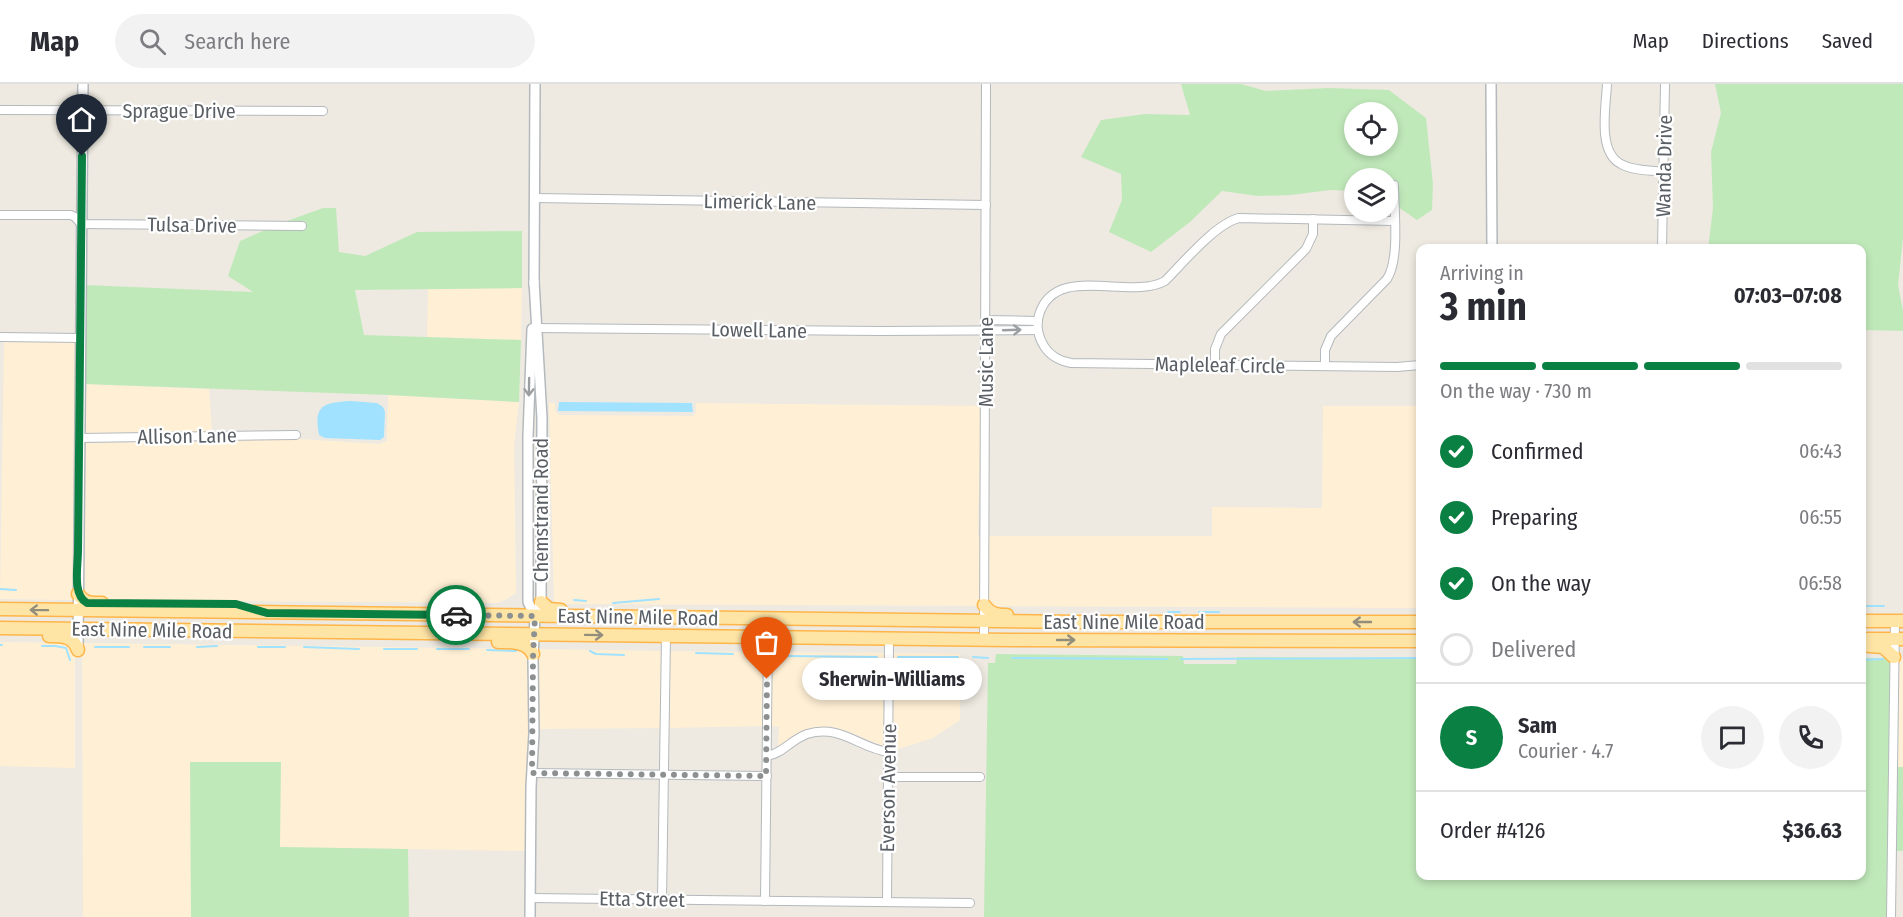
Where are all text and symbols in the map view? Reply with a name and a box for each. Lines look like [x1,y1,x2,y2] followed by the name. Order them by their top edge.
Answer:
[115,14,535,68] search box
[30,25,79,58] text: Map
[136,25,169,58] icon: search
[184,28,290,55] text: Search here
[1632,28,1669,54] text: Map
[1702,28,1789,54] text: Directions
[1822,28,1873,54] text: Saved
[56,94,107,156] pin
[122,99,236,123] street label: Sprague Drive
[1344,102,1398,222] map controls
[1344,102,1398,156] button: locate
[65,103,98,136] icon: home
[1651,115,1677,217] street label: Wanda Drive
[1344,168,1398,222] button: layers
[703,189,817,215] street label: Limerick Lane
[147,212,237,238] street label: Tulsa Drive
[1440,261,1524,285] text: Arriving in
[1734,282,1842,309] text: 07:03–07:08
[1440,284,1527,330] text: 3 min
[711,317,807,343] street label: Lowell Lane
[974,317,998,407] street label: Music Lane
[1001,325,1021,336] one-way arrow
[1155,352,1285,378] street label: Mapleleaf Circle
[524,377,535,397] one-way arrow
[1440,379,1592,403] text: On the way · 730 m
[137,423,237,449] street label: Allison Lane
[1440,435,1473,468] icon: check
[529,438,553,582] street label: Chemstrand Road
[1491,438,1584,465] text: Confirmed
[1799,439,1842,463] text: 06:43
[1440,501,1473,534] icon: check
[1491,504,1577,531] text: Preparing
[1799,505,1842,529] text: 06:55
[1440,567,1473,600] icon: check
[1491,570,1591,597] text: On the way
[1798,571,1842,595] text: 06:58
[426,585,486,645] courier
[440,599,473,632] icon: car
[30,604,50,616] one-way arrow
[557,604,719,630] street label: East Nine Mile Road
[1043,610,1205,634] street label: East Nine Mile Road
[1353,616,1373,628] one-way arrow
[71,617,233,643] street label: East Nine Mile Road
[741,617,792,679] pin
[750,626,783,659] icon: bag
[583,629,603,641] one-way arrow
[1056,634,1076,646] one-way arrow
[1491,636,1576,663] text: Delivered
[803,658,983,700] callout: Sherwin-Williams
[819,667,965,691] text: Sherwin-Williams
[1701,706,1764,769] button: chat
[1779,706,1842,769] button: phone
[1518,712,1557,739] text: Sam
[875,723,901,853] street label: Everson Avenue
[1466,724,1477,751] text: S
[1518,739,1613,763] text: Courier · 4.7
[1440,817,1545,844] text: Order #4126
[1783,817,1842,844] text: $36.63
[599,886,686,912] street label: Etta Street

